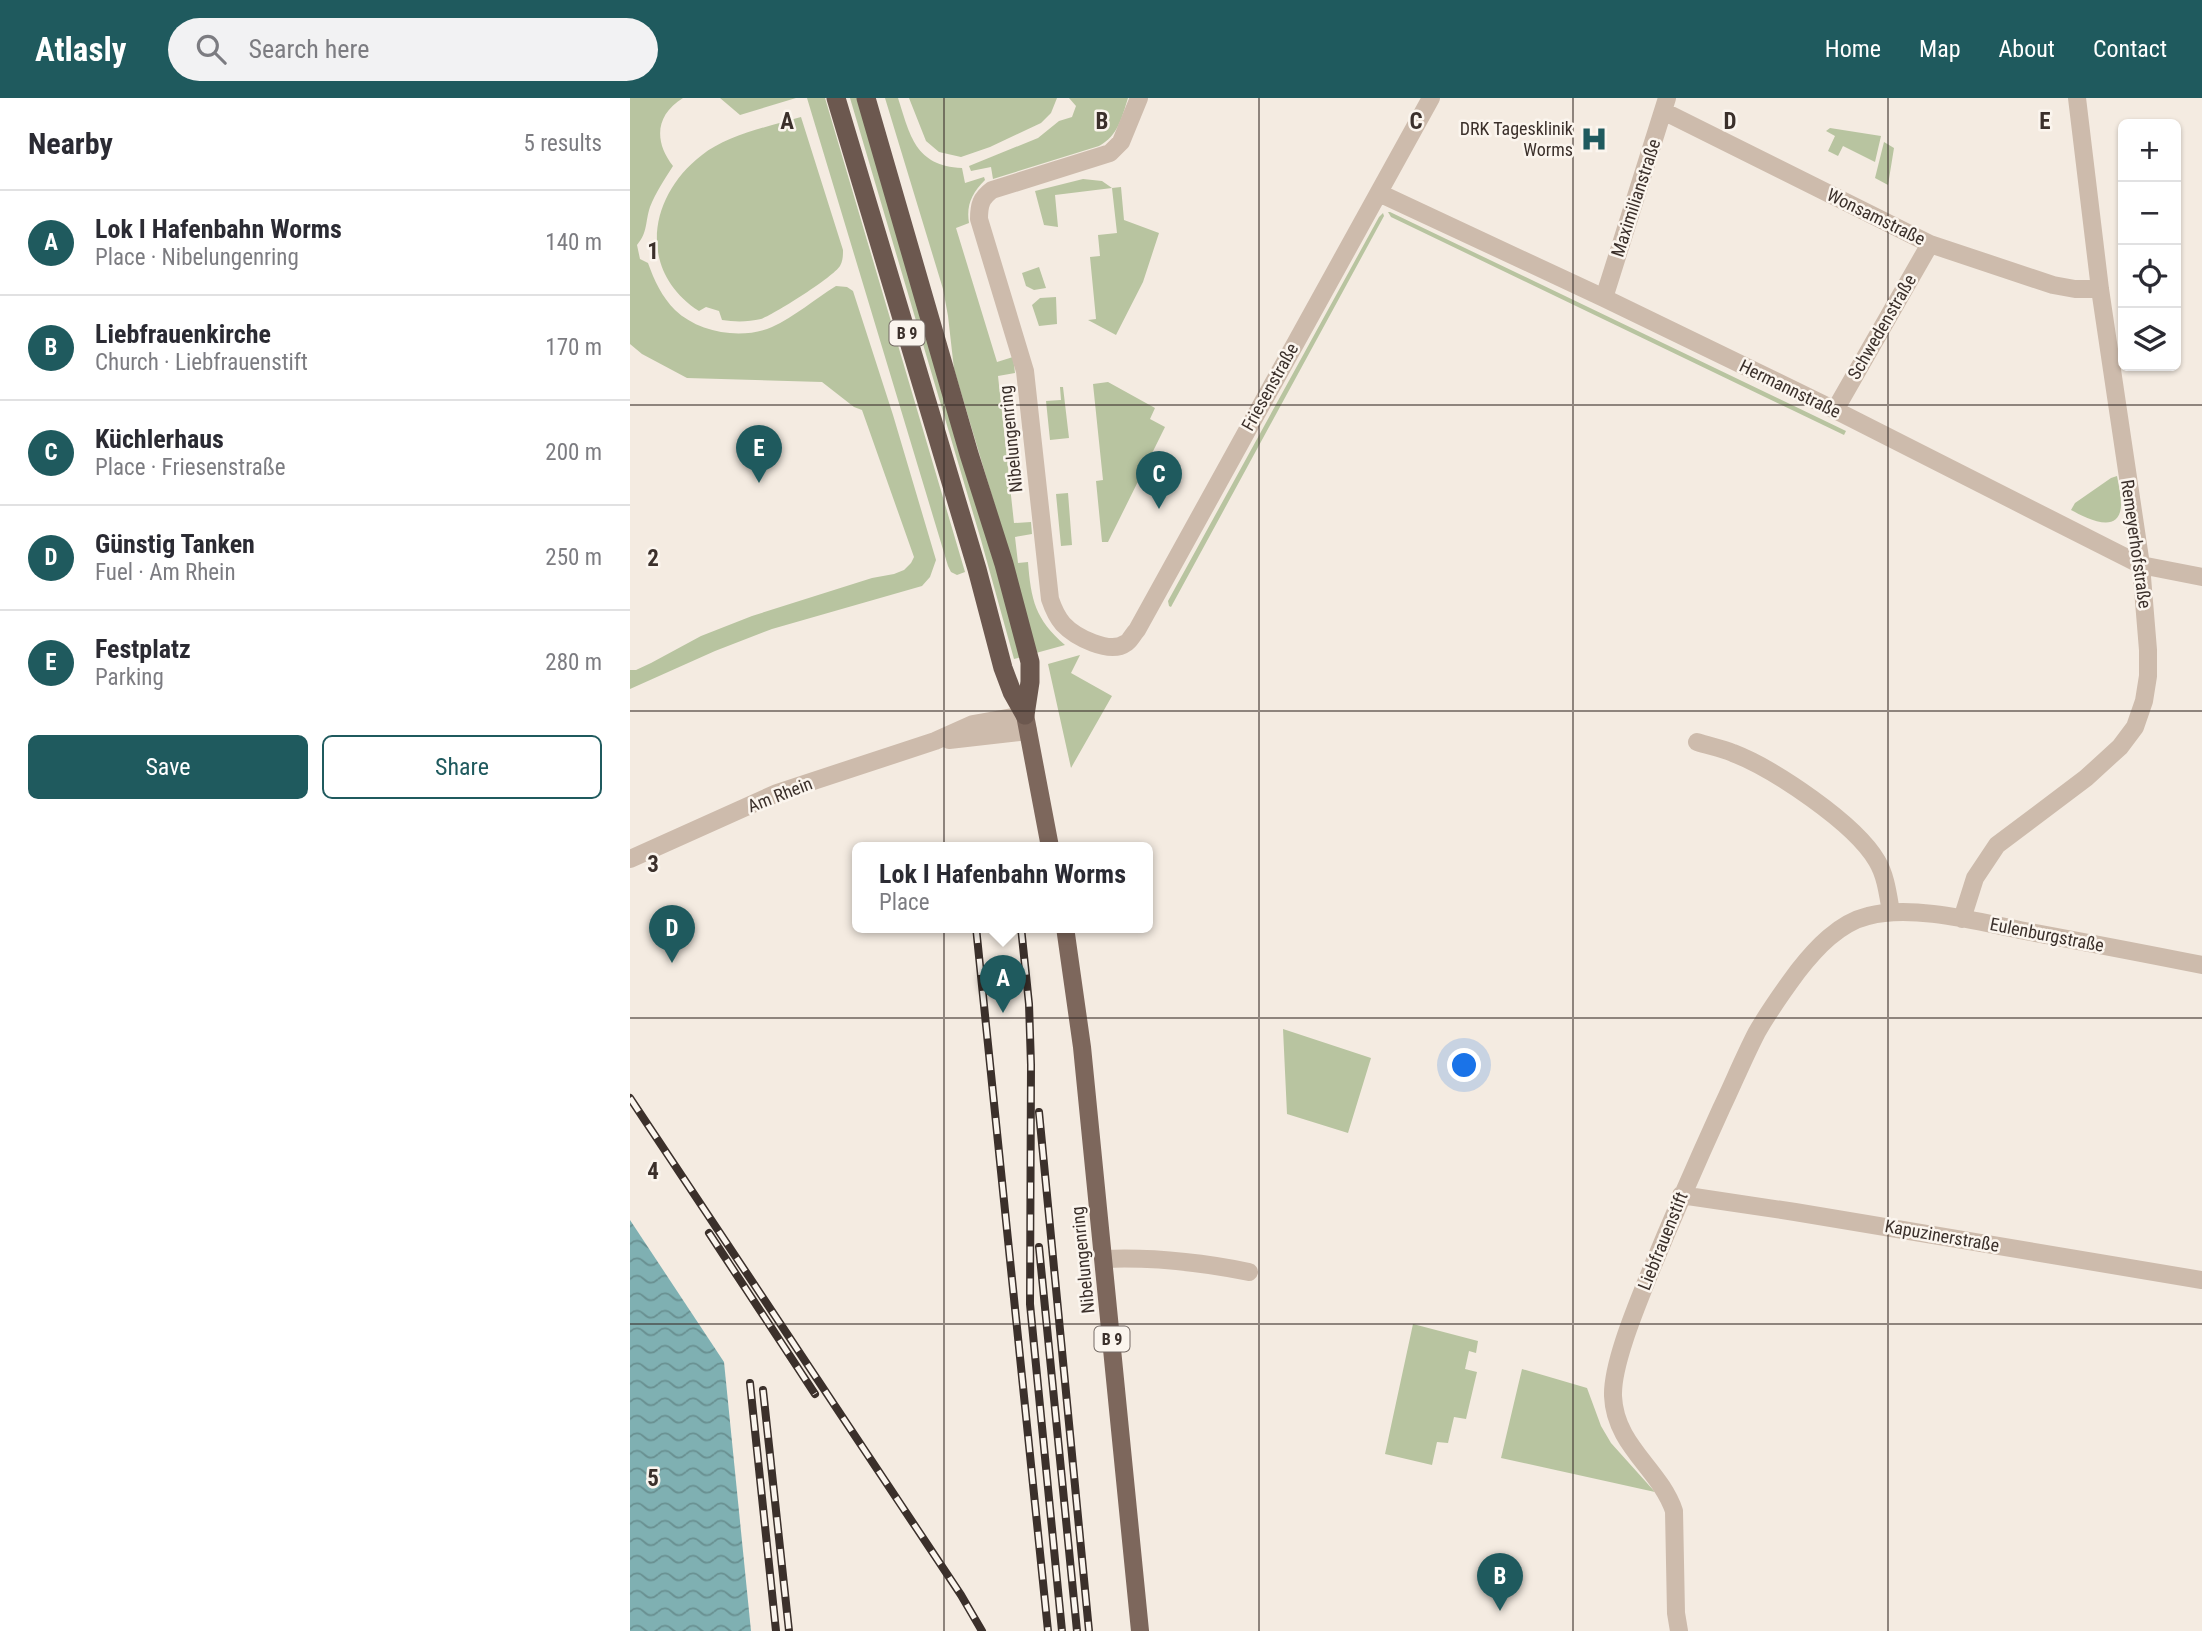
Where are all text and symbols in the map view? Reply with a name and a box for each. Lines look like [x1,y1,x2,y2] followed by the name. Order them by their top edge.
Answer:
[168,18,658,81] search box
[35,30,126,69] text: Atlasly
[192,30,230,68] icon: search
[248,34,369,64] text: Search here
[1825,35,1881,63] text: Home
[1919,35,1961,63] text: Map
[1999,35,2055,63] text: About
[2093,35,2167,63] text: Contact
[780,108,794,135] text: A
[1096,108,1108,135] text: B
[1409,108,1423,135] text: C
[1724,108,1737,135] text: D
[2039,108,2051,135] text: E
[1460,118,1573,160] place label: DRK Tagesklinik Worms
[2118,119,2181,371] map controls
[2118,119,2181,182] button: +
[1579,124,1609,154] hospital icon: DRK Tagesklinik Worms
[28,126,113,161] text: Nearby
[524,130,602,157] text: 5 results
[1607,136,1664,259] street label: Maximilianstraße
[2118,182,2181,245] button: −
[1824,184,1929,249] street label: Wonsamstraße
[95,214,342,244] text: Lok I Hafenbahn Worms
[44,229,58,256] text: A
[545,229,602,256] text: 140 m
[647,238,659,265] text: 1
[95,244,299,271] text: Place · Nibelungenring
[2118,245,2181,308] button: locate
[1843,271,1920,383] street label: Schwedenstraße
[2118,308,2181,371] button: layers
[95,319,271,349] text: Liebfrauenkirche
[890,320,924,345] road number: B 9
[45,334,57,361] text: B
[545,334,602,361] text: 170 m
[1237,339,1302,434] street label: Friesenstraße
[95,349,308,376] text: Church · Liebfrauenstift
[1736,355,1844,422] street label: Hermannstraße
[994,385,1027,494] street label: Nibelungenring
[95,424,224,454] text: Küchlerhaus
[736,425,782,483] pin: E
[44,439,58,466] text: C
[545,439,602,466] text: 200 m
[1136,451,1182,509] pin: C
[95,454,286,481] text: Place · Friesenstraße
[2117,478,2156,610] street label: Remeyerhofstraße
[95,529,255,559] text: Günstig Tanken
[45,544,58,571] text: D
[545,544,602,571] text: 250 m
[647,545,659,572] text: 2
[95,559,236,586] text: Fuel · Am Rhein
[95,634,191,664] text: Festplatz
[45,649,57,676] text: E
[545,649,602,676] text: 280 m
[95,664,164,691] text: Parking
[28,735,308,799] button: Save
[322,735,602,799] button: Share
[744,773,815,816] street label: Am Rhein
[852,842,1153,933] popup
[647,851,659,878] text: 3
[879,859,1126,889] text: Lok I Hafenbahn Worms
[879,889,929,916] text: Place
[649,905,695,963] pin: D
[1988,913,2106,956] street label: Eulenburgstraße
[980,955,1026,1013] pin: A
[1447,1048,1481,1082] your location
[647,1158,659,1185] text: 4
[1633,1189,1692,1293] street label: Liebfrauenstift
[1066,1206,1099,1315] street label: Nibelungenring
[1883,1215,2001,1256] street label: Kapuzinerstraße
[1094,1326,1130,1352] road number: B 9
[647,1465,659,1492] text: 5
[1477,1553,1523,1611] pin: B

